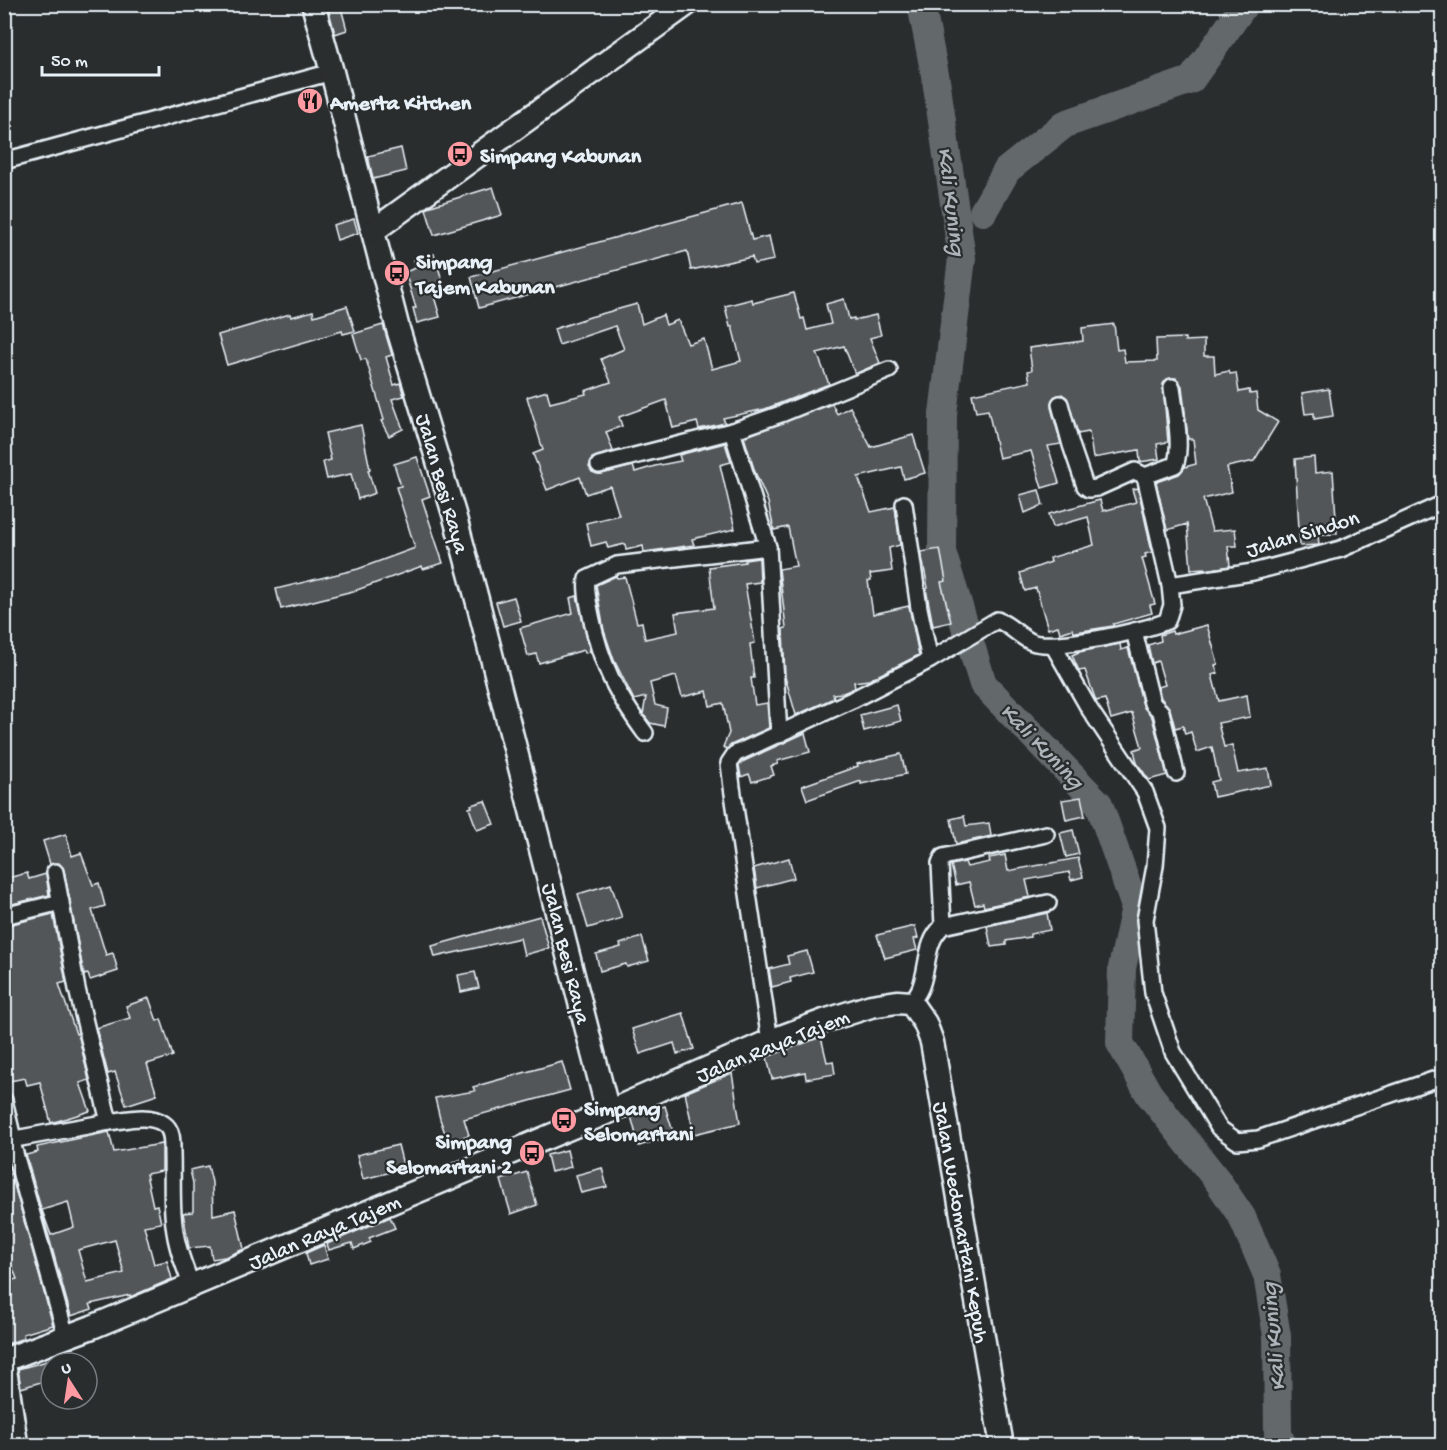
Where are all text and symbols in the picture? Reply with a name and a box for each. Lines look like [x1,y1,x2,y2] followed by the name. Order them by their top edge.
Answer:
[42,39,159,77] scale bar
[51,52,88,73] text: 50 m
[295,86,325,116] restaurant icon: Amerta Kitchen
[329,92,472,118] place label: Amerta Kitchen
[445,139,475,169] bus stop icon: Simpang Kabunan
[480,145,642,171] place label: Simpang Kabunan
[929,146,971,259] water label: Kali Kuning
[414,251,555,302] place label: Simpang Tajem Kabunan
[382,258,412,288] bus stop icon: Simpang Tajem Kabunan
[408,411,473,558] street label: Jalan Besi Raya
[1244,506,1363,565] street label: Jalan Sindon
[992,698,1090,798] water label: Kali Kuning
[534,881,594,1028] street label: Jalan Besi Raya
[693,1005,854,1090] street label: Jalan Raya Tajem
[584,1098,694,1149] place label: Simpang Selomartani
[925,1100,993,1346] street label: Jalan Wedomartani Kepuh
[549,1105,579,1135] bus stop icon: Simpang Selomartani
[386,1131,512,1182] place label: Simpang Selomartani 2
[517,1138,547,1168] bus stop icon: Simpang Selomartani 2
[246,1190,406,1277] street label: Jalan Raya Tajem
[1256,1280,1295,1392] water label: Kali Kuning
[39,1351,99,1411] north arrow
[60,1359,74,1380] text: U

